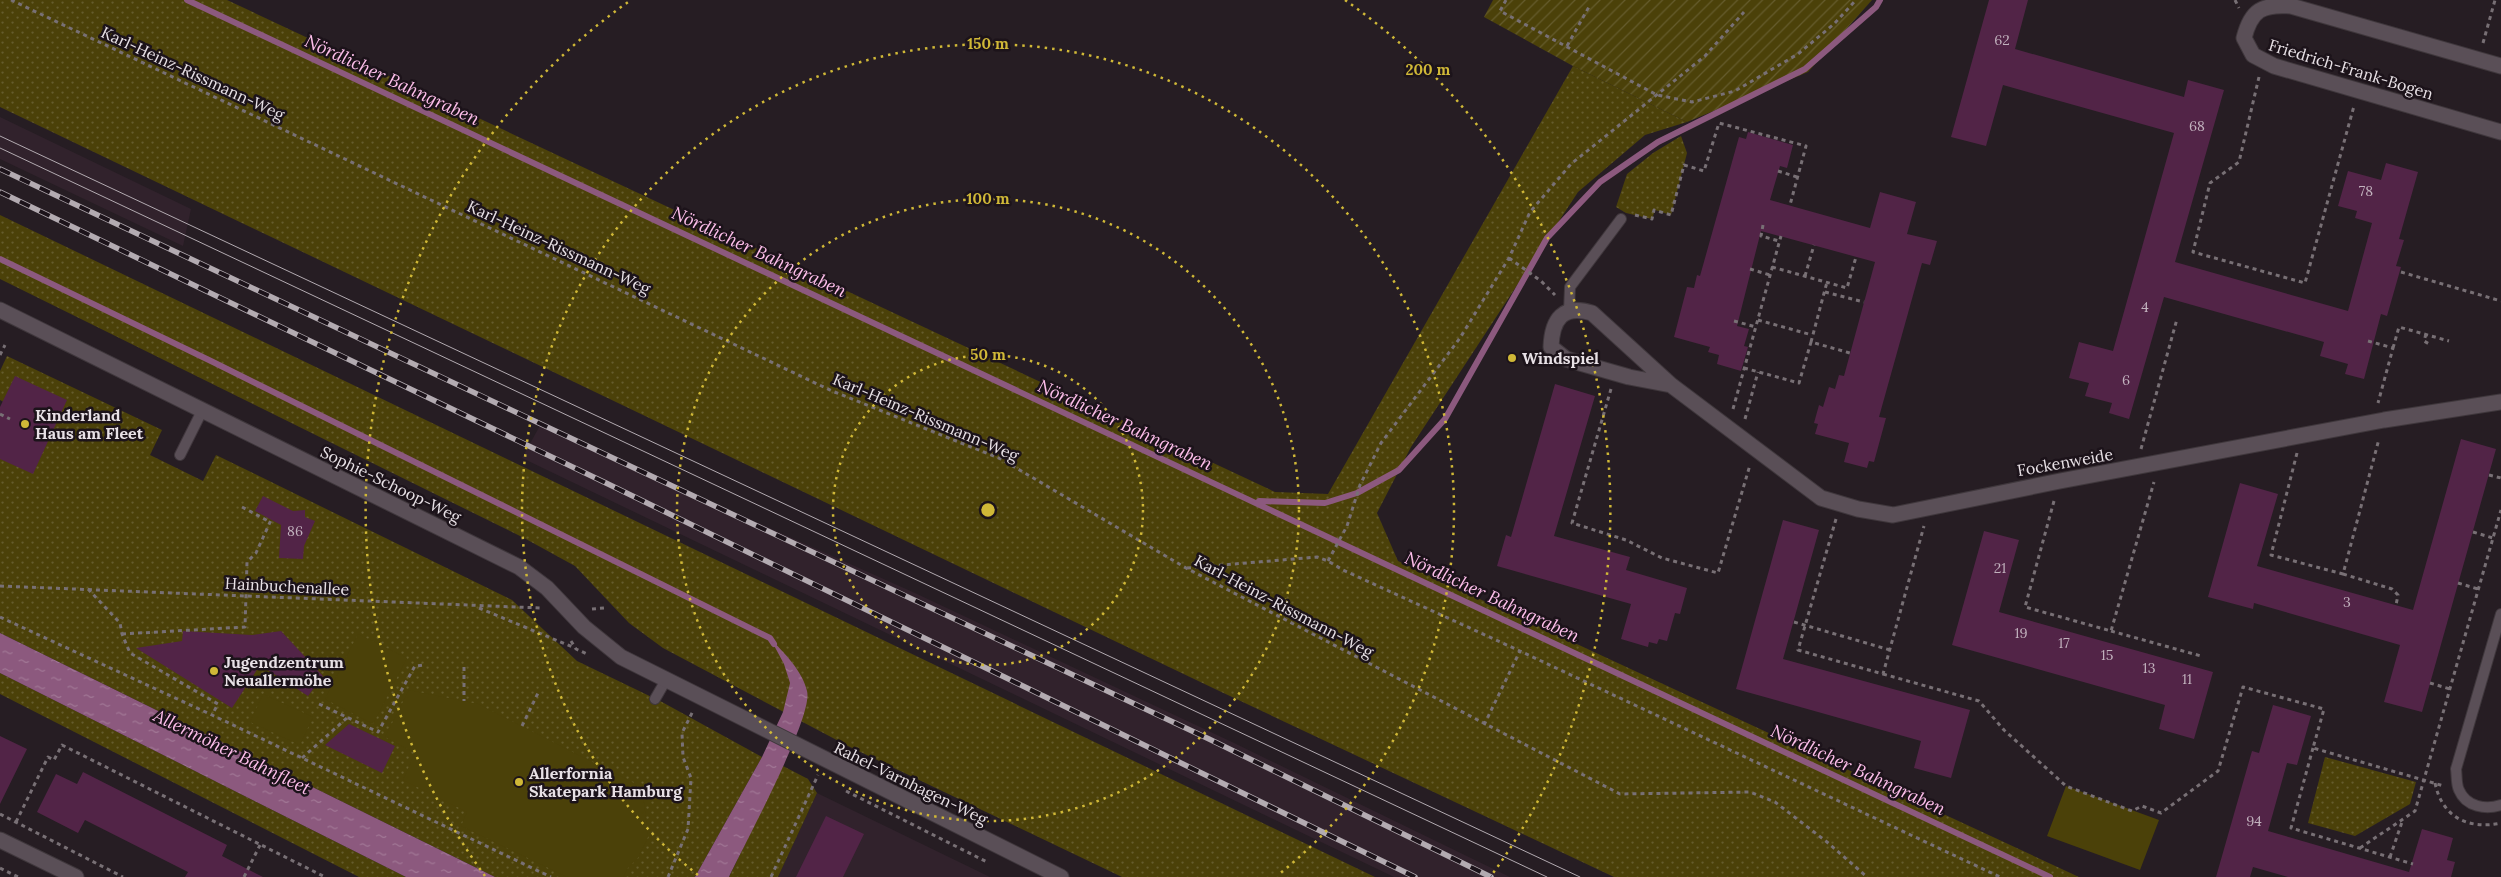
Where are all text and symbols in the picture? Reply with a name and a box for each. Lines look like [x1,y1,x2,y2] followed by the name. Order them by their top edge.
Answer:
[98,22,289,125] street label: Karl-Heinz-Rissmann-Weg
[301,29,483,130] water label: Nördlicher Bahngraben
[1994,31,2010,49] house number: 62
[967,34,1009,53] text: 150 m
[2266,34,2436,104] street label: Friedrich-Frank-Bogen
[1406,60,1451,79] text: 200 m
[2189,117,2205,135] house number: 68
[2359,182,2373,200] house number: 78
[967,189,1010,208] text: 100 m
[464,196,655,299] street label: Karl-Heinz-Rissmann-Weg
[668,201,850,302] water label: Nördlicher Bahngraben
[2141,298,2149,316] house number: 4
[970,345,1006,364] text: 50 m
[1522,348,1599,368] place label: Windspiel
[1506,352,1518,364] marker: Windspiel
[830,369,1023,466] street label: Karl-Heinz-Rissmann-Weg
[2122,371,2130,389] house number: 6
[1034,374,1216,475] water label: Nördlicher Bahngraben
[35,405,144,443] place label: Kinderland Haus am Fleet
[19,418,31,430] marker: Kinderland Haus am Fleet
[317,441,466,527] street label: Sophie-Schoop-Weg
[2015,444,2115,480] street label: Fockenweide
[979,501,997,519] centre of rings
[287,522,303,540] house number: 86
[1401,546,1583,647] water label: Nördlicher Bahngraben
[1191,550,1378,662] street label: Karl-Heinz-Rissmann-Weg
[1994,559,2006,577] house number: 21
[224,573,350,599] street label: Hainbuchenallee
[2343,593,2351,611] house number: 3
[2014,624,2028,642] house number: 19
[2058,634,2070,652] house number: 17
[2101,646,2113,664] house number: 15
[224,652,344,690] place label: Jugendzentrum Neuallermöhe
[2143,659,2156,677] house number: 13
[208,665,220,677] marker: Jugendzentrum Neuallermöhe
[2182,670,2192,688] house number: 11
[149,703,315,800] water label: Allermöher Bahnfleet
[1767,719,1949,820] water label: Nördlicher Bahngraben
[831,737,992,829] street label: Rahel-Varnhagen-Weg
[529,763,683,801] place label: Allerfornia Skatepark Hamburg
[513,776,525,788] marker: Allerfornia Skatepark Hamburg
[2246,812,2262,830] house number: 94

